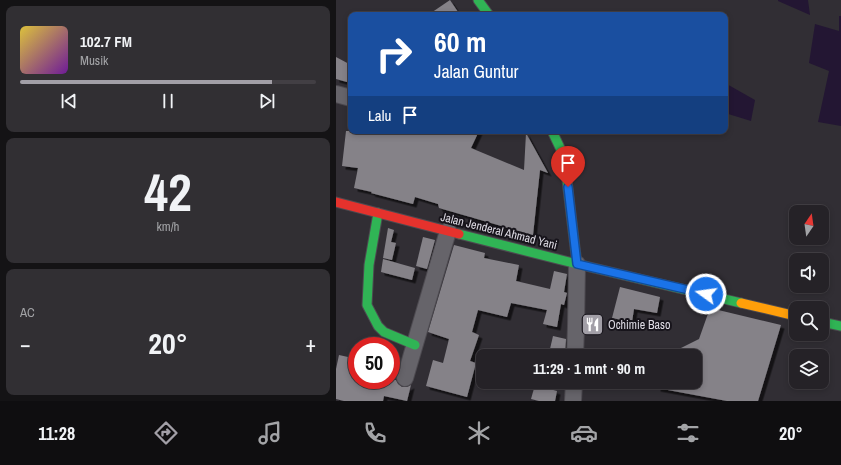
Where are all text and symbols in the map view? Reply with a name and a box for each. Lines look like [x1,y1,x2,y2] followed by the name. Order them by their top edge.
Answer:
[434,23,486,61] text: 60 m
[368,28,420,80] icon: right
[80,31,132,52] text: 102.7 FM
[80,52,108,69] text: Musik
[434,59,519,84] text: Jalan Guntur
[58,90,80,112] icon: previous
[157,90,179,112] icon: pause
[256,90,278,112] icon: next
[399,104,421,126] icon: arrive
[368,105,391,126] text: Lalu
[551,146,585,187] pin
[557,152,579,174] icon: arrive
[144,157,192,227] text: 42
[789,205,829,245] north arrow
[789,205,829,389] map controls
[439,209,559,253] street label: Jalan Jenderal Ahmad Yani
[156,218,180,235] text: km/h
[789,253,829,293] button: sound
[685,273,727,315] position arrow
[789,301,829,341] button: search
[20,304,35,321] text: AC
[580,312,606,338] restaurant icon: Ochimie Baso
[608,317,670,333] place label: Ochimie Baso
[148,323,188,363] text: 20°
[20,329,31,359] text: −
[305,329,316,359] text: +
[348,337,400,389] speed limit sign: 50
[789,349,829,389] button: layers
[533,358,645,379] text: 11:29 · 1 mnt · 90 m
[152,419,180,447] icon: directions
[256,419,284,447] icon: music
[361,419,389,447] icon: phone
[465,419,493,447] icon: climate
[570,419,598,447] icon: car
[674,419,702,447] icon: filters
[38,421,75,446] text: 11:28
[779,421,803,446] text: 20°

